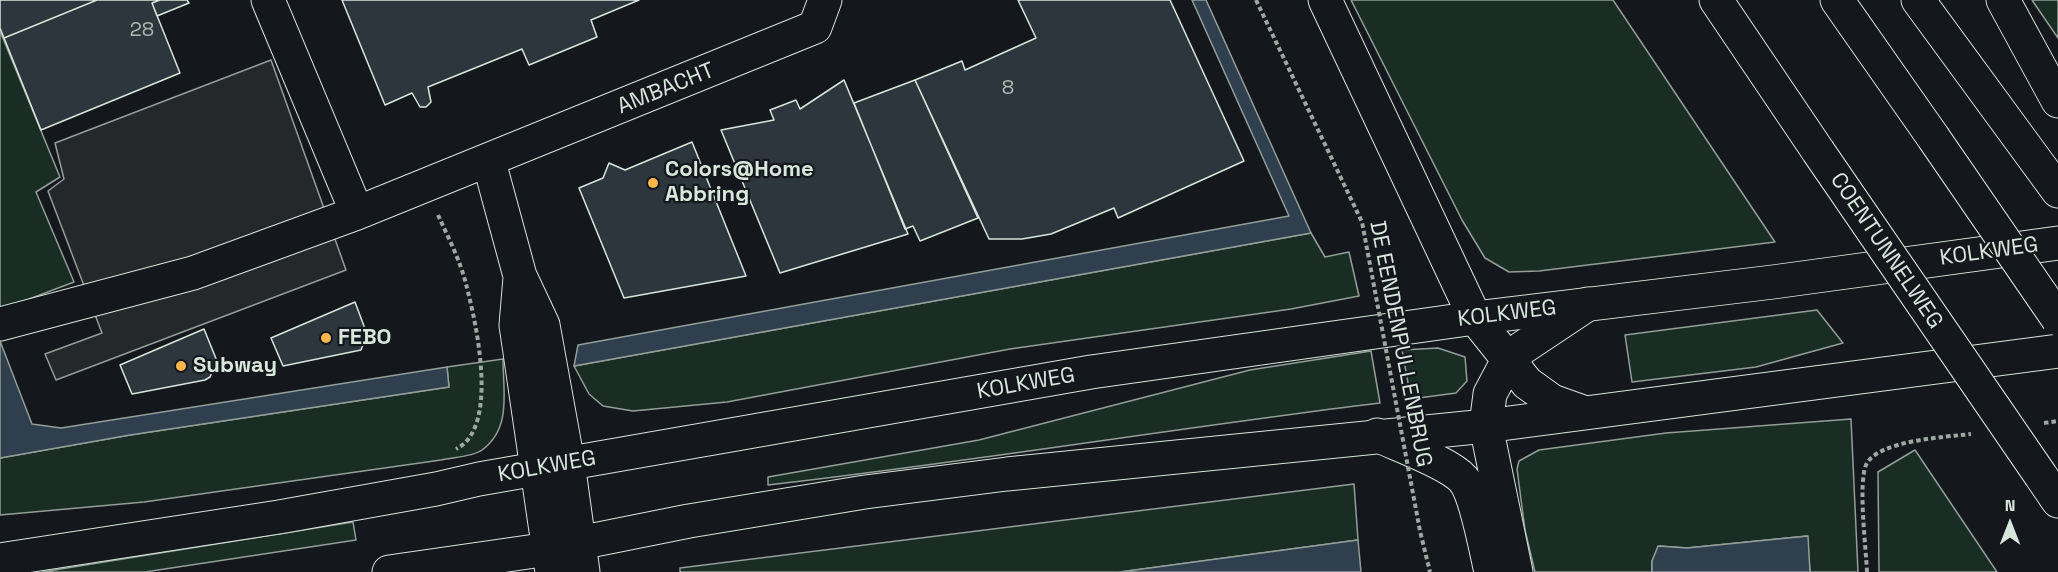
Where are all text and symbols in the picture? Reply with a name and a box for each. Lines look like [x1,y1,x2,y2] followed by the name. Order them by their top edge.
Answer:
[130,19,154,43] house number: 28
[614,58,718,120] street label: AMBACHT
[1002,77,1014,101] house number: 8
[665,157,814,208] place label: Colors@Home Abbring
[1824,168,1948,334] street label: COENTUNNELWEG
[646,176,660,190] marker: Colors@Home Abbring
[1363,219,1437,469] street label: DE EENDENPULLENBRUG
[1938,232,2040,272] street label: KOLKWEG
[1456,295,1558,333] street label: KOLKWEG
[338,325,391,351] place label: FEBO
[319,331,333,345] marker: FEBO
[193,353,277,379] place label: Subway
[174,359,188,373] marker: Subway
[975,362,1077,406] street label: KOLKWEG
[496,445,598,489] street label: KOLKWEG
[1980,494,2040,554] north arrow
[2005,495,2015,516] text: N

